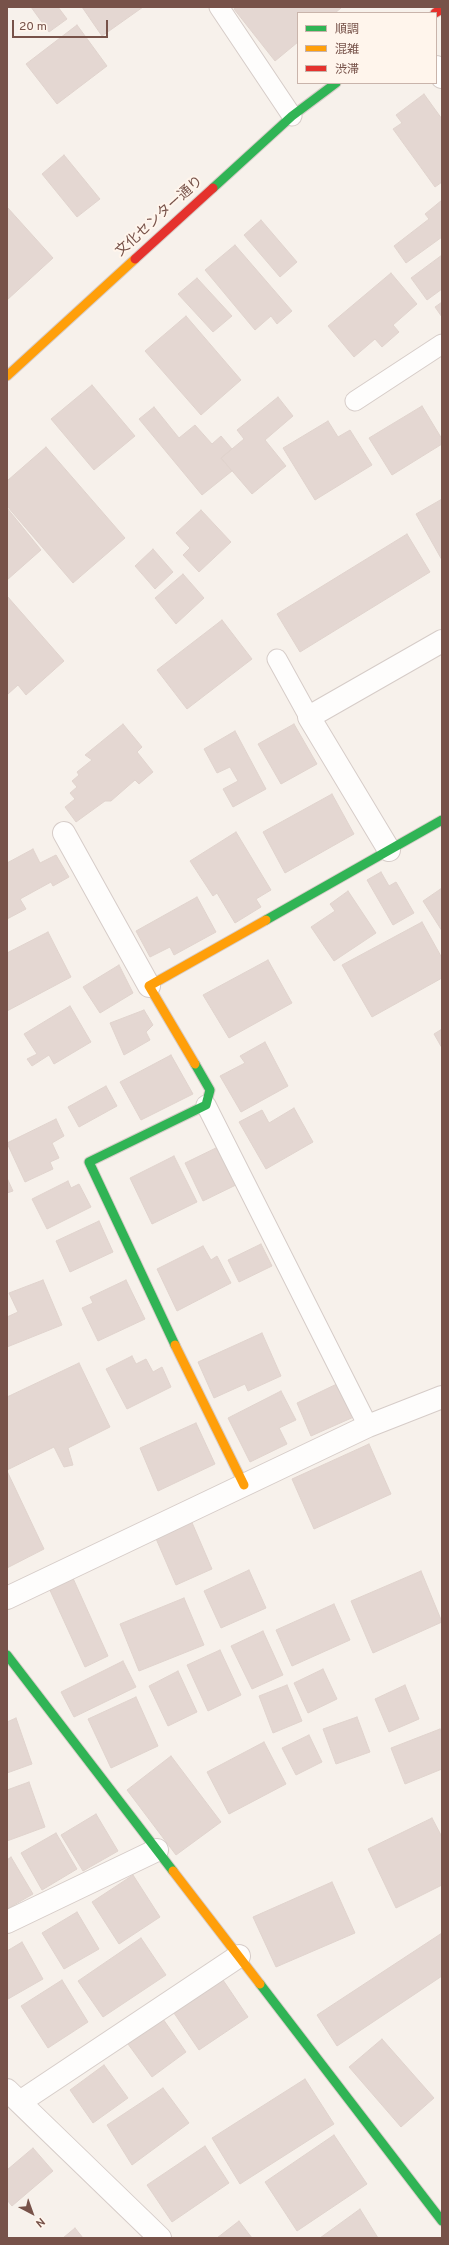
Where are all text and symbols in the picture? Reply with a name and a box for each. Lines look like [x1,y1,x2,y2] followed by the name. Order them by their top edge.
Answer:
[14,12,110,38] scale bar
[297,12,437,84] legend
[19,19,47,35] text: 20 m
[335,22,359,38] text: 順調
[335,42,359,58] text: 混雑
[335,62,359,78] text: 渋滞
[113,173,207,261] street label: 文化センター通り
[12,2193,52,2233] north arrow
[32,2214,47,2230] text: N

